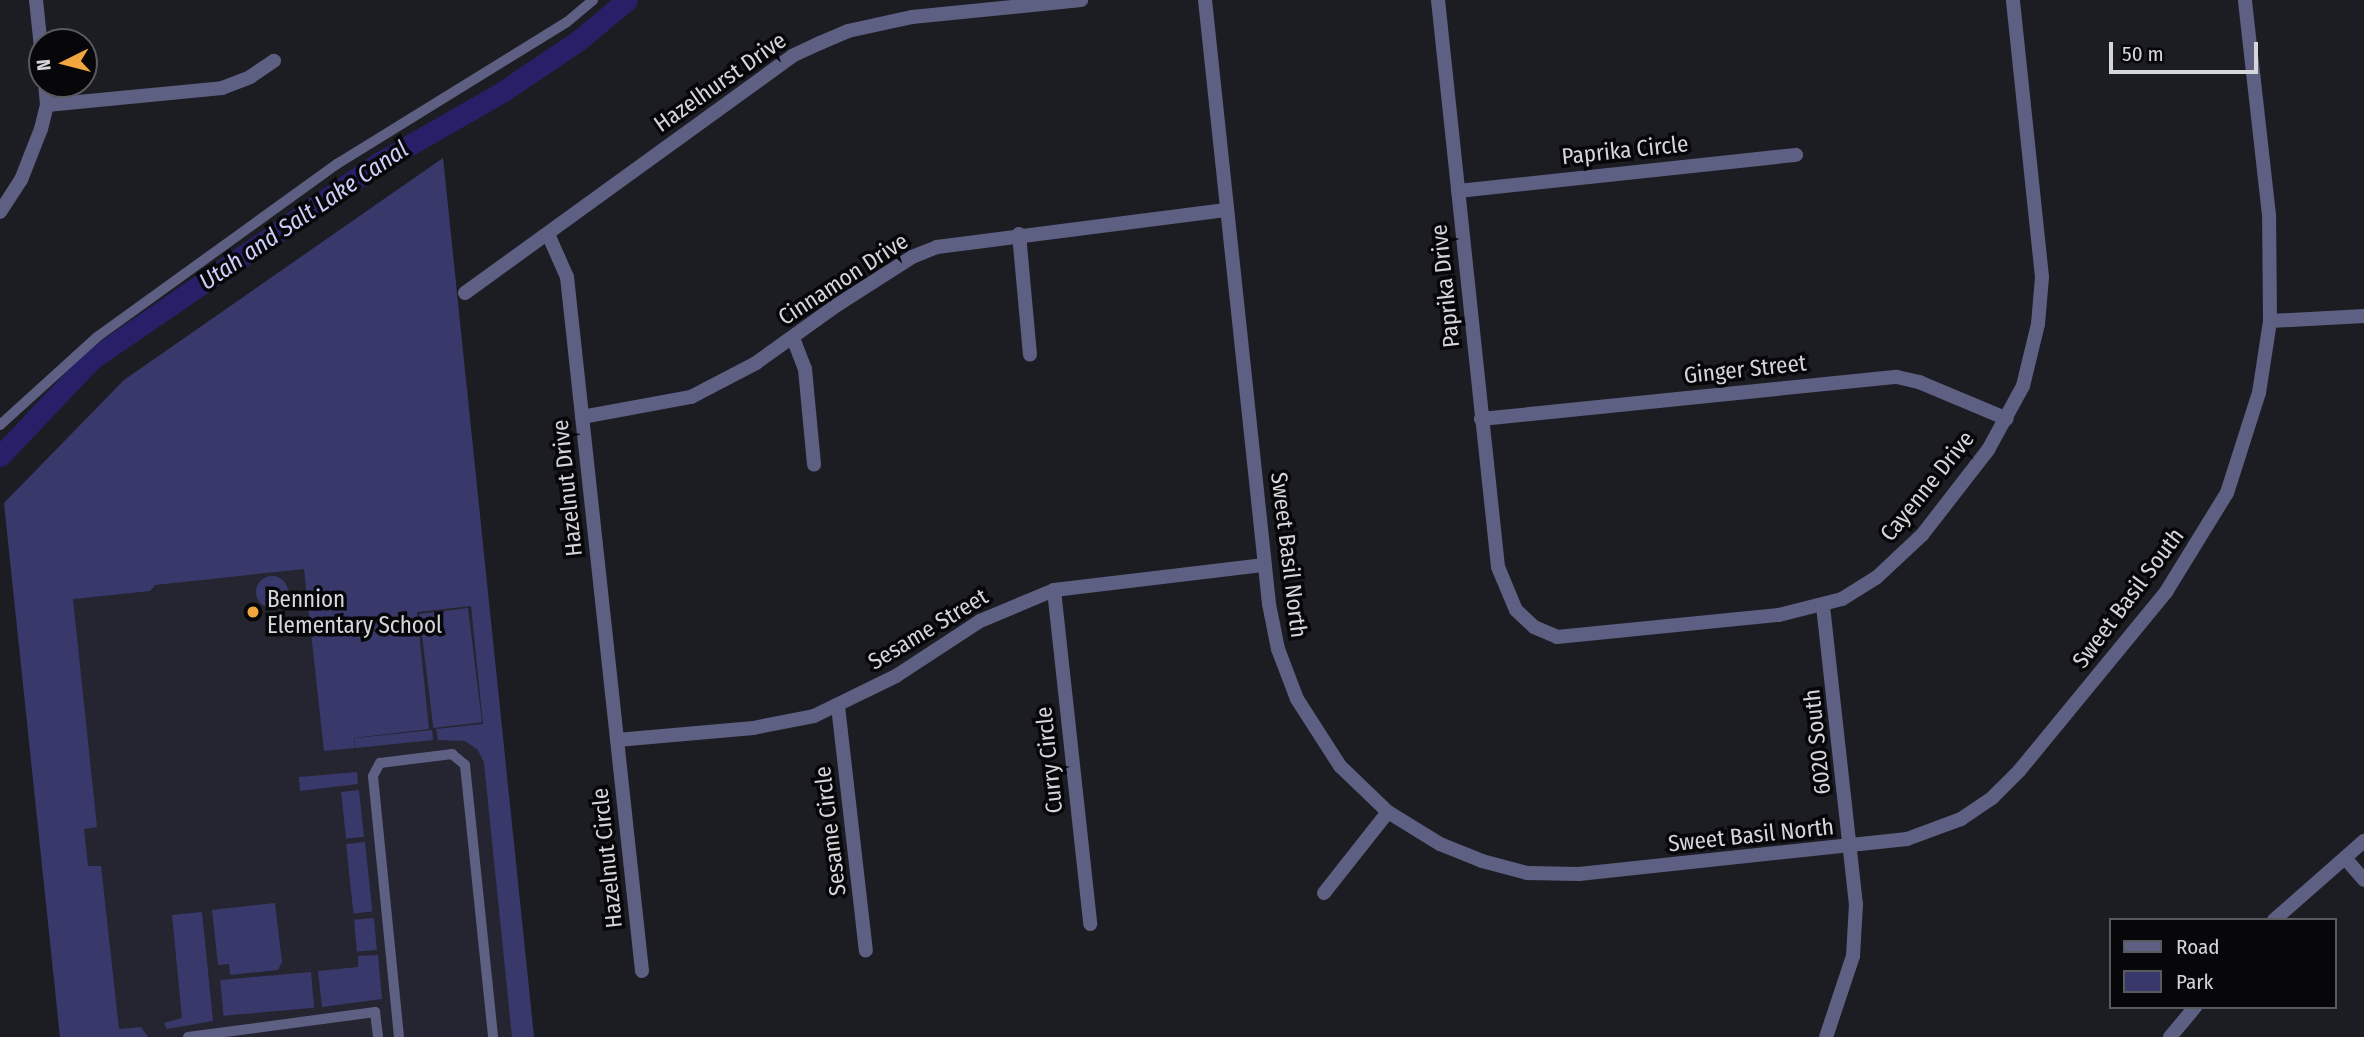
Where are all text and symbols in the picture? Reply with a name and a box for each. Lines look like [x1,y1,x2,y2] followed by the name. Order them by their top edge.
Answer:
[649,26,791,138] street label: Hazelhurst Drive
[28,28,98,98] north arrow
[2112,28,2261,72] scale bar
[2122,41,2164,67] text: 50 m
[32,58,56,72] text: N
[1560,130,1690,170] street label: Paprika Circle
[194,135,414,297] water label: Utah and Salt Lake Canal
[1425,223,1465,349] street label: Paprika Drive
[773,227,913,331] street label: Cinnamon Drive
[1682,349,1808,389] street label: Ginger Street
[546,418,588,558] street label: Hazelnut Drive
[1874,425,1980,547] street label: Cayenne Drive
[1265,471,1313,639] street label: Sweet Basil North
[2066,523,2190,673] street label: Sweet Basil South
[863,582,993,676] street label: Sesame Street
[267,585,442,639] place label: Bennion Elementary School
[245,604,261,620] marker: Bennion Elementary School
[1798,688,1836,796] street label: 6020 South
[1030,705,1068,815] street label: Curry Circle
[808,765,852,897] street label: Sesame Circle
[586,787,628,929] street label: Hazelnut Circle
[1667,813,1835,857] street label: Sweet Basil North
[2108,918,2336,1009] legend
[2176,934,2220,960] text: Road
[2176,969,2213,995] text: Park

